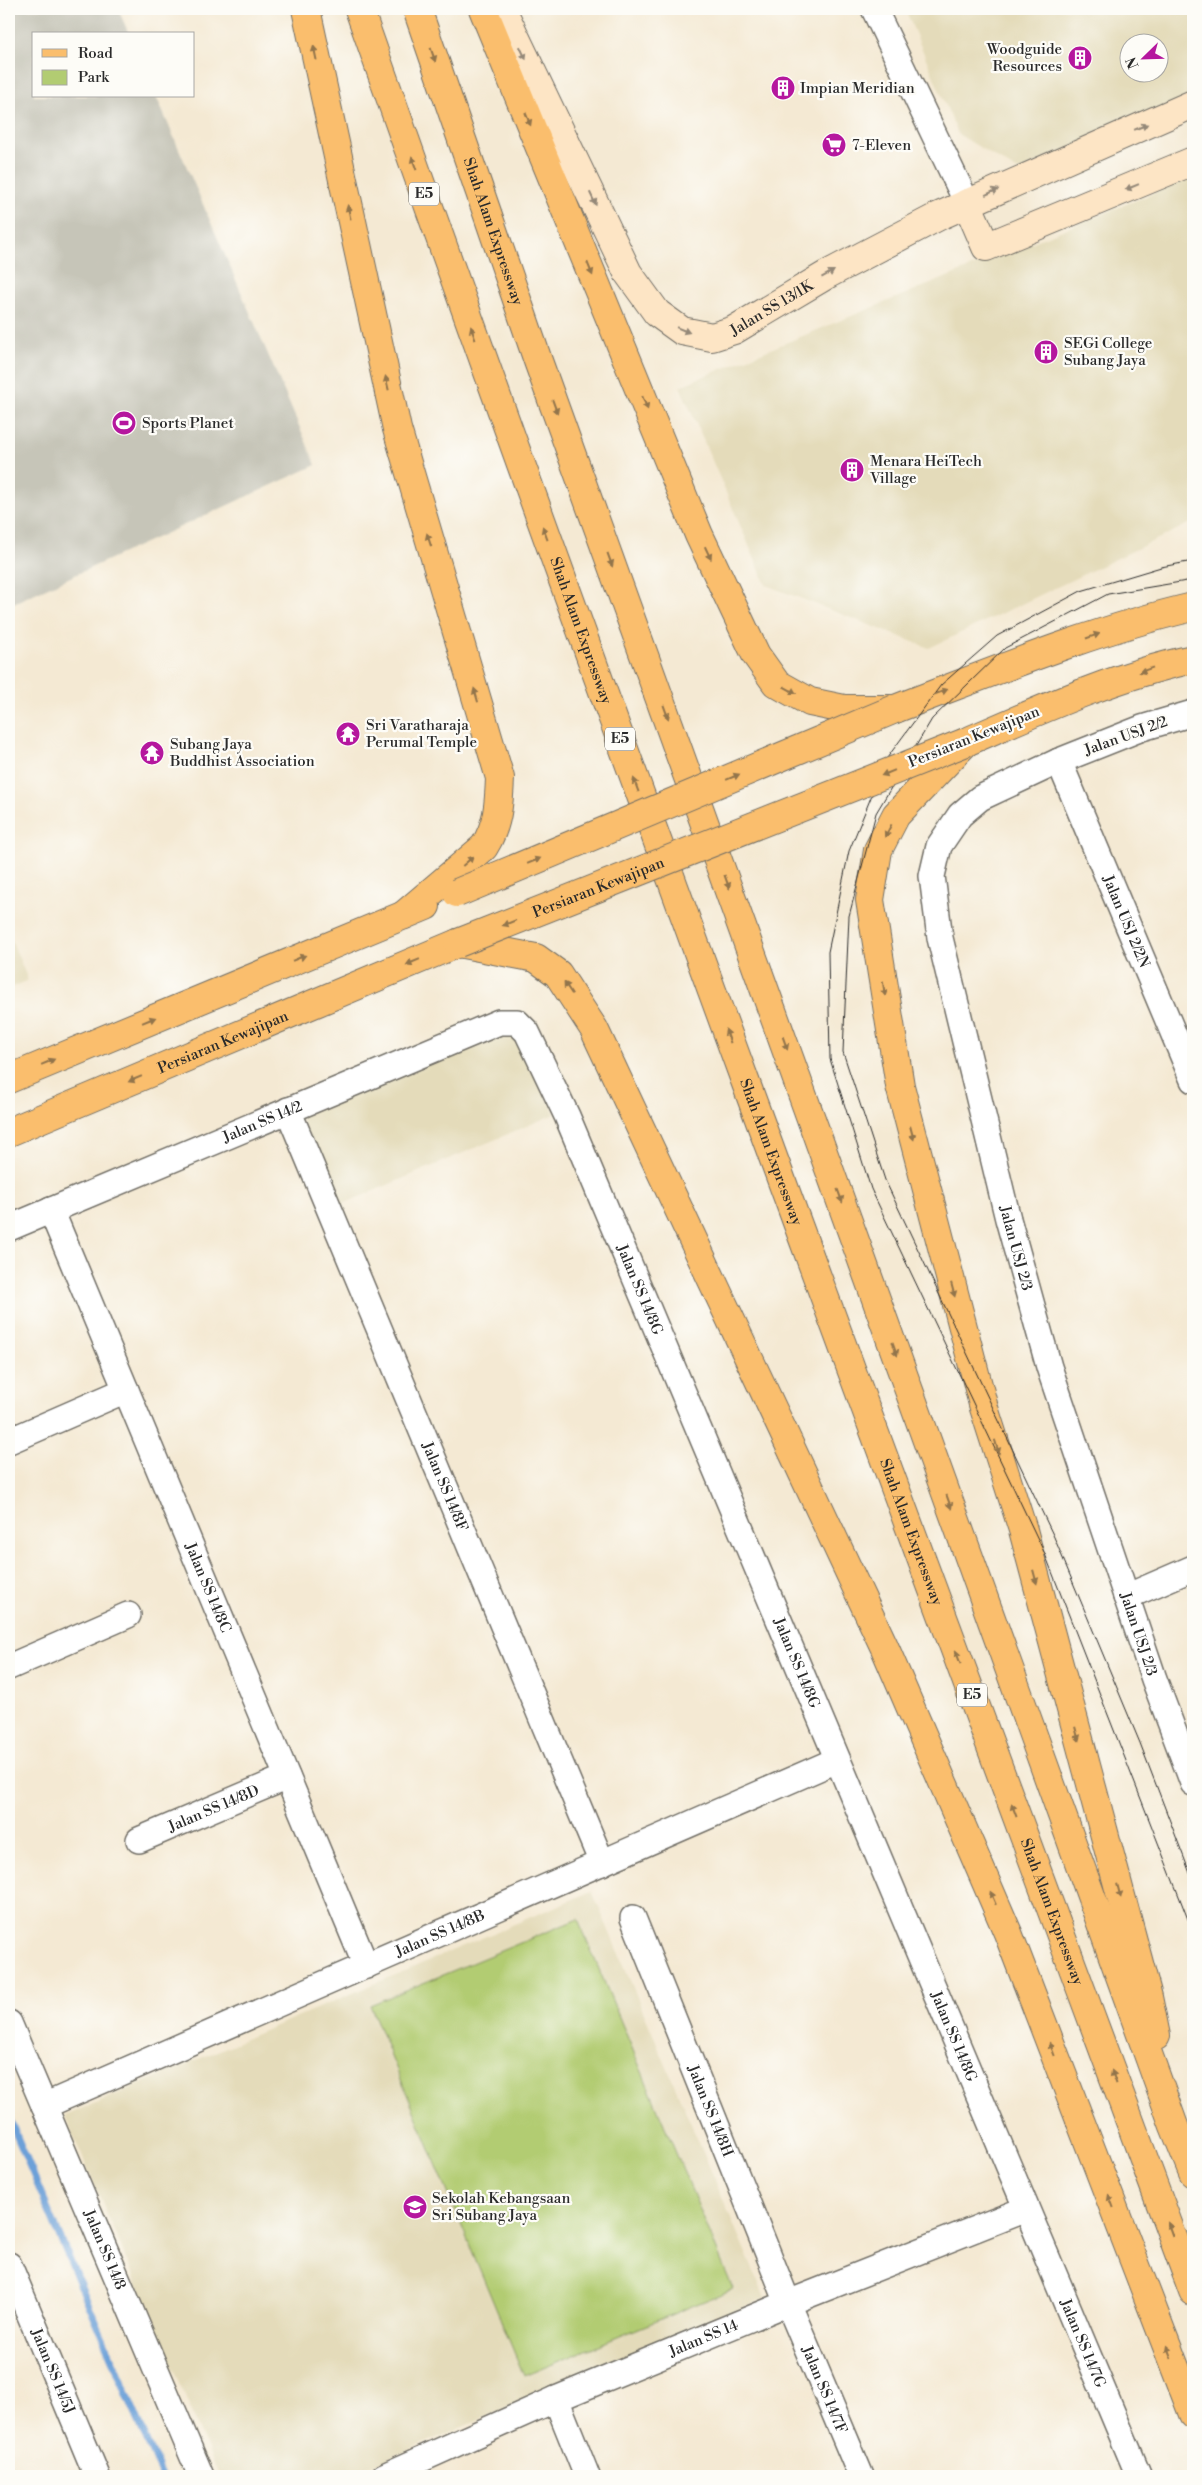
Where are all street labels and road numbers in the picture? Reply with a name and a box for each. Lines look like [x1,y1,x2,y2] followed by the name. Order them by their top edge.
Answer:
[459,155,528,308] street label: Shah Alam Expressway
[409,182,439,205] road number: E5
[726,275,817,340] street label: Jalan SS 13/1K
[546,554,617,707] street label: Shah Alam Expressway
[906,702,1042,772] street label: Persiaran Kewajipan
[1081,712,1170,760] street label: Jalan USJ 2/2
[605,728,635,751] road number: E5
[530,853,667,922] street label: Persiaran Kewajipan
[1098,871,1154,971] street label: Jalan USJ 2/2N
[155,1006,291,1078] street label: Persiaran Kewajipan
[736,1076,807,1229] street label: Shah Alam Expressway
[219,1096,305,1147] street label: Jalan SS 14/2
[995,1203,1037,1293] street label: Jalan USJ 2/3
[612,1240,667,1338] street label: Jalan SS 14/8G
[418,1438,472,1534] street label: Jalan SS 14/8F
[875,1456,947,1609] street label: Shah Alam Expressway
[181,1539,235,1635] street label: Jalan SS 14/8C
[1116,1589,1162,1678] street label: Jalan USJ 2/3
[769,1614,824,1711] street label: Jalan SS 14/8G
[957,1684,987,1706] road number: E5
[164,1781,262,1836] street label: Jalan SS 14/8D
[1016,1836,1088,1988] street label: Shah Alam Expressway
[391,1905,488,1962] street label: Jalan SS 14/8B
[926,1987,981,2084] street label: Jalan SS 14/8G
[683,2061,738,2160] street label: Jalan SS 14/8H
[79,2206,130,2293] street label: Jalan SS 14/8
[1056,2295,1110,2391] street label: Jalan SS 14/7G
[665,2315,741,2361] street label: Jalan SS 14
[27,2324,80,2417] street label: Jalan SS 14/5J
[797,2342,852,2437] street label: Jalan SS 14/7F

